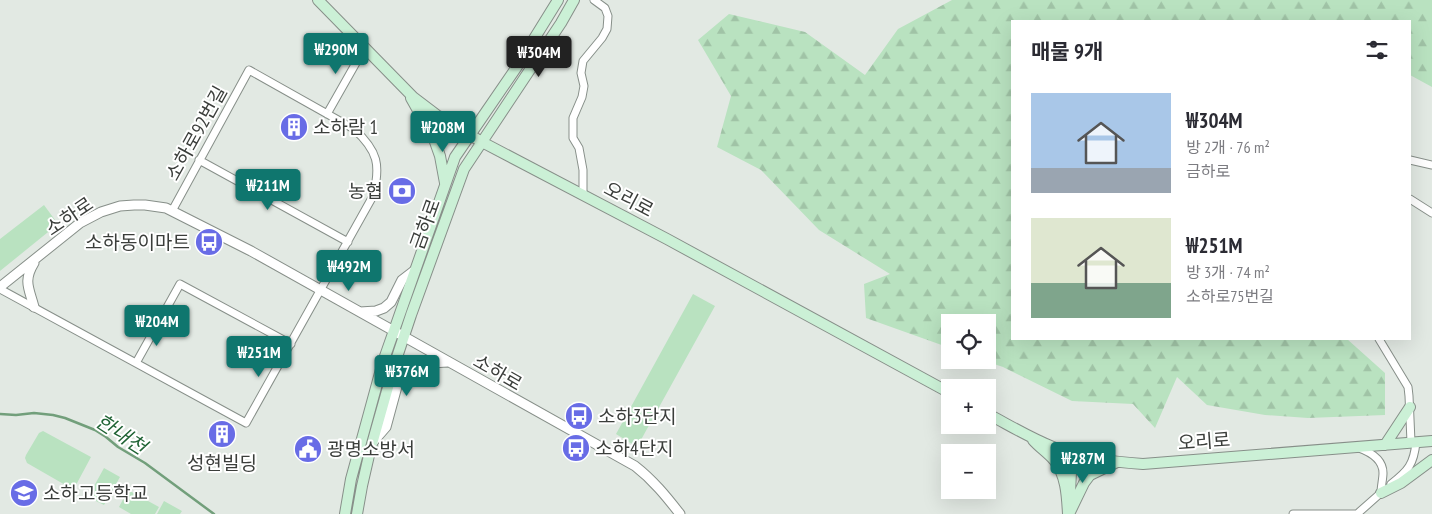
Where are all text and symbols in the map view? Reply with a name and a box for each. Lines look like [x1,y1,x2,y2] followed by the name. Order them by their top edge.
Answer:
[301,32,371,75] pin: ₩290M
[504,36,574,78] pin: ₩304M
[1363,36,1391,64] icon: filters
[1031,38,1103,65] text: 매물 9개
[314,39,358,59] text: ₩290M
[517,42,561,62] text: ₩304M
[160,81,232,185] street label: 소하로92번길
[1186,107,1242,134] text: ₩304M
[408,110,478,153] pin: ₩208M
[279,112,309,142] building icon: 소하람 1
[1071,113,1131,173] icon: home
[313,115,378,139] place label: 소하람 1
[421,117,465,137] text: ₩208M
[1186,137,1270,157] text: 방 2개 · 76 m²
[1186,161,1230,181] text: 금하로
[233,168,303,211] pin: ₩211M
[246,175,290,195] text: ₩211M
[387,176,417,206] bank icon: 농협
[600,176,658,222] street label: 오리로
[348,179,383,203] place label: 농협
[41,191,97,241] street label: 소하로
[405,195,445,253] street label: 금하로
[194,227,224,257] bus stop icon: 소하동이마트
[85,230,190,254] place label: 소하동이마트
[1186,232,1242,259] text: ₩251M
[1071,238,1131,298] icon: home
[314,250,384,292] pin: ₩492M
[327,256,371,276] text: ₩492M
[1186,262,1270,282] text: 방 3개 · 74 m²
[1186,286,1274,306] text: 소하로75번길
[122,304,192,347] pin: ₩204M
[135,311,179,331] text: ₩204M
[941,314,996,499] map controls
[941,314,996,369] button: locate
[224,336,294,378] pin: ₩251M
[237,342,281,362] text: ₩251M
[469,348,527,396] street label: 소하로
[372,354,442,397] pin: ₩376M
[385,361,429,381] text: ₩376M
[941,379,996,434] button: +
[564,401,594,431] bus stop icon: 소하3단지
[598,404,676,428] place label: 소하3단지
[91,408,153,461] water label: 한내천
[207,419,237,449] building icon: 성현빌딩
[1177,427,1231,455] street label: 오리로
[561,433,591,463] bus stop icon: 소하4단지
[293,434,323,464] public building icon: 광명소방서
[595,436,673,460] place label: 소하4단지
[327,437,414,461] place label: 광명소방서
[1048,442,1118,484] pin: ₩287M
[941,444,996,499] button: −
[1061,448,1105,468] text: ₩287M
[187,451,257,475] place label: 성현빌딩
[9,478,39,508] school or university icon: 소하고등학교
[43,481,148,505] place label: 소하고등학교

